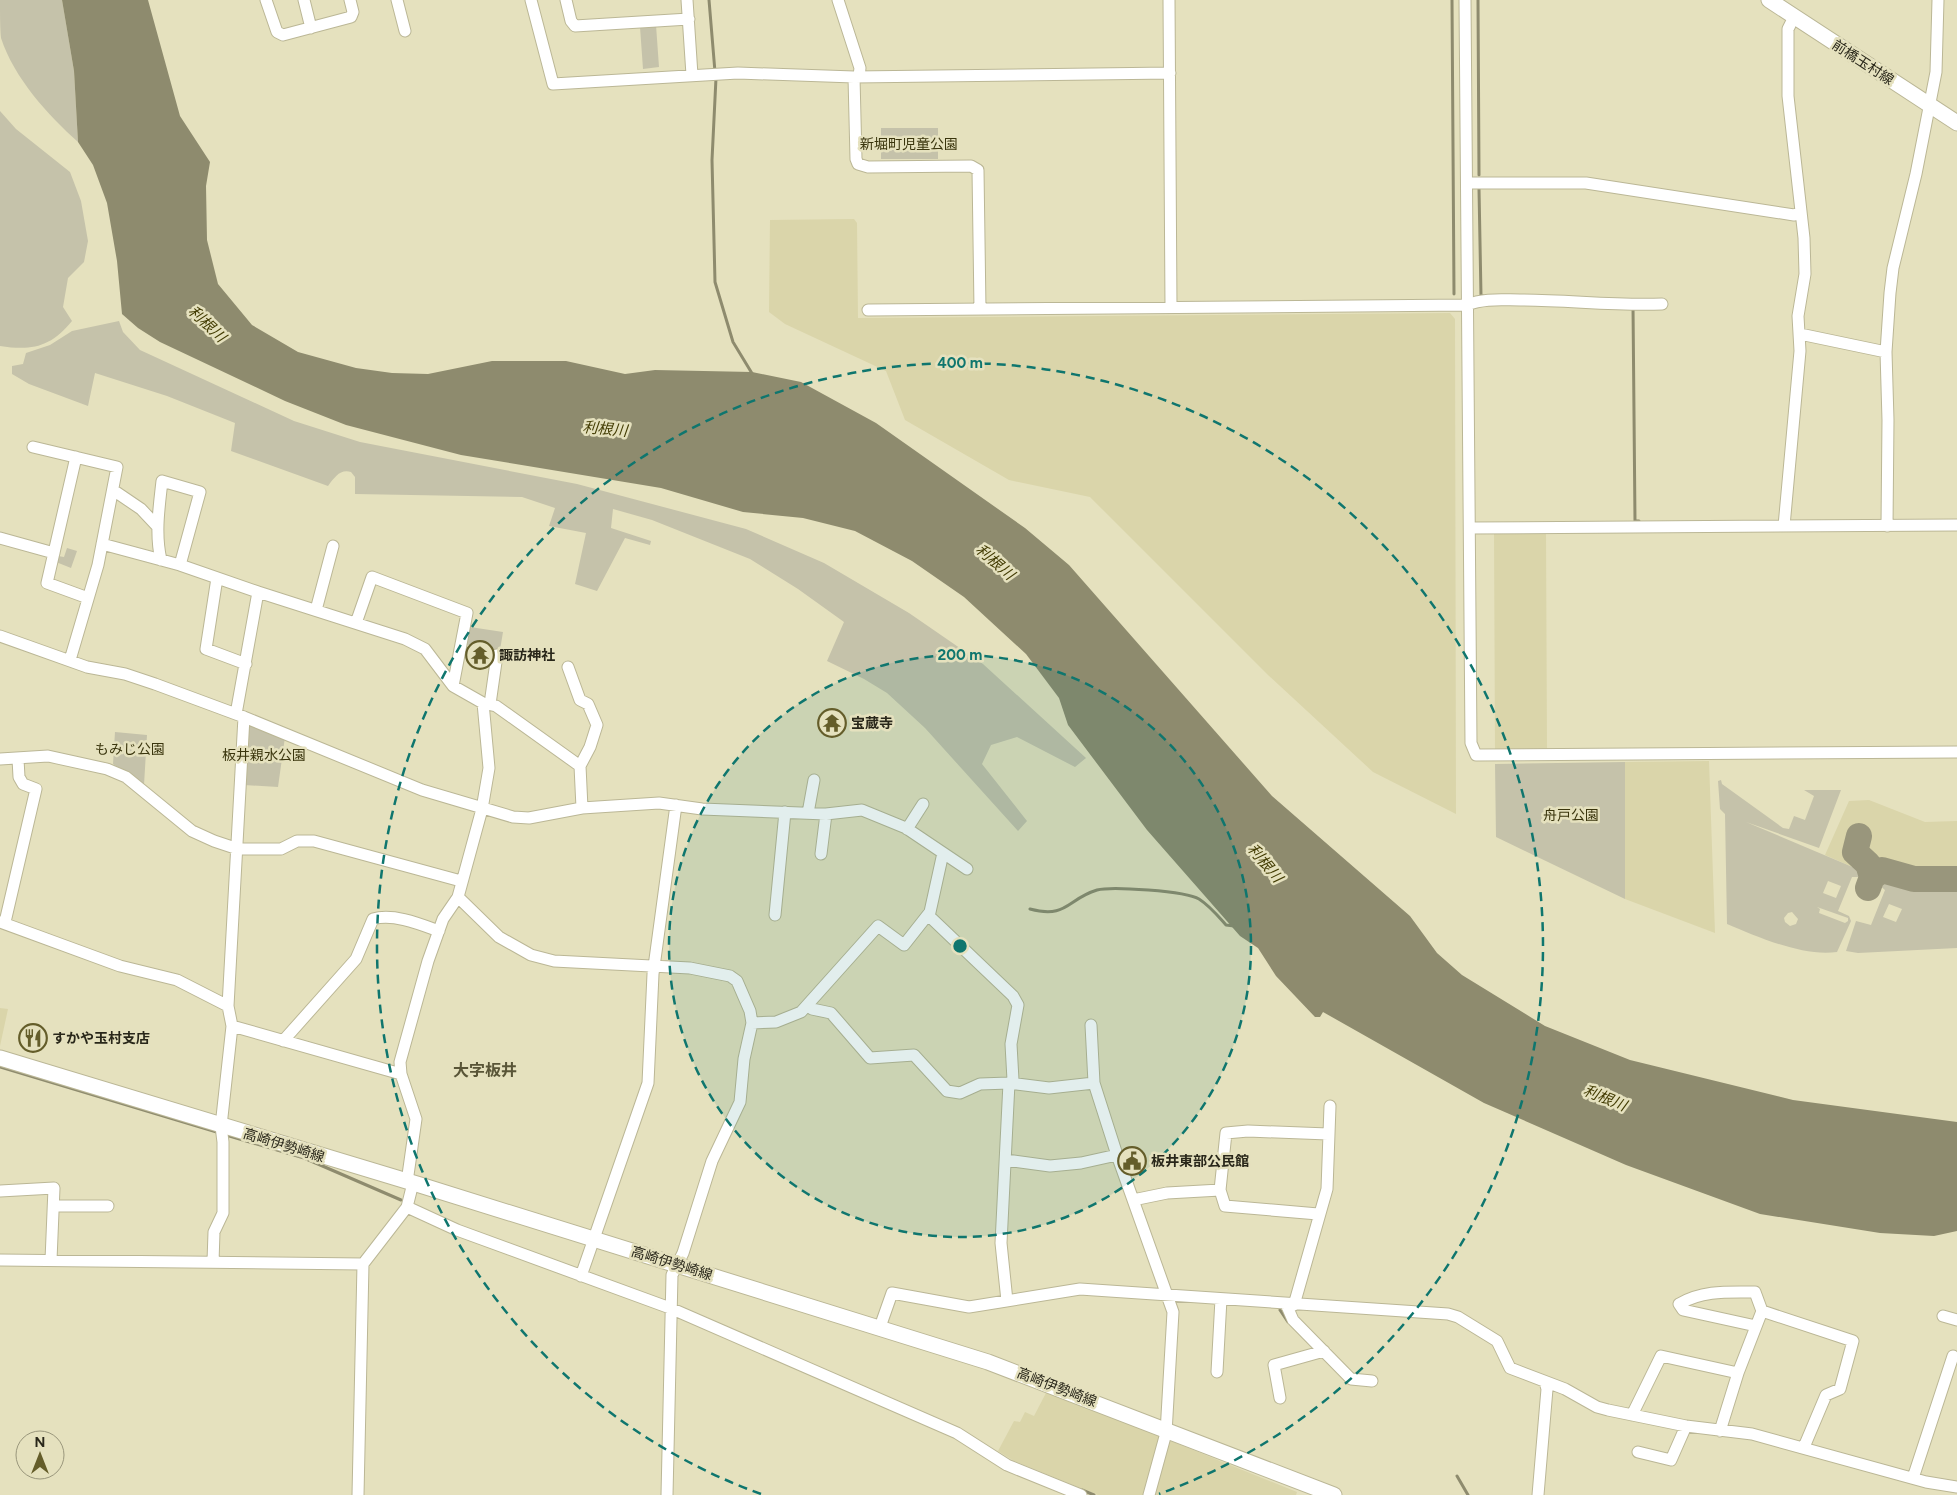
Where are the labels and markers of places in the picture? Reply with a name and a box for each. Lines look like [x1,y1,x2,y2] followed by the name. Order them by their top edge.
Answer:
[465,640,495,670] temple icon: 諏訪神社
[499,647,555,664] place label: 諏訪神社
[817,708,847,738] temple icon: 宝蔵寺
[851,715,893,732] place label: 宝蔵寺
[951,937,969,955] centre of rings
[18,1023,48,1053] restaurant icon: すかや玉村支店
[52,1030,150,1047] place label: すかや玉村支店
[1117,1146,1147,1176] public building icon: 板井東部公民館
[1151,1153,1249,1170] place label: 板井東部公民館

